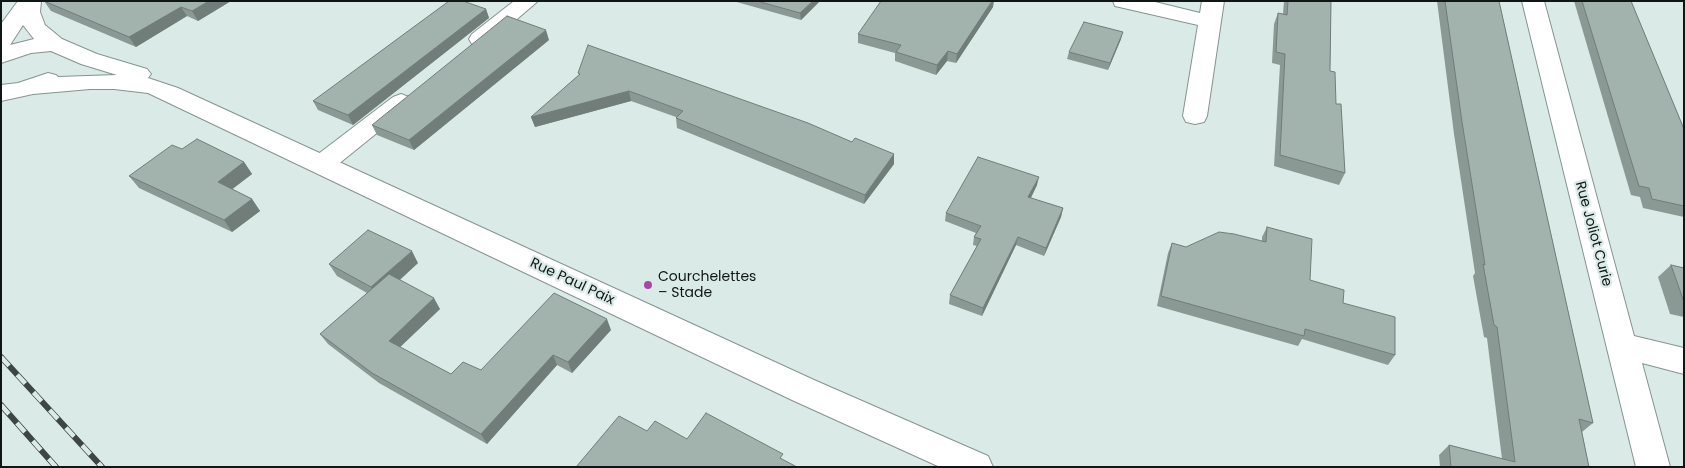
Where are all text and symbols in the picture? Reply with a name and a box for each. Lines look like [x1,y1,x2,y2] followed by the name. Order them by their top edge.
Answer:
[1571,180,1615,288] street label: Rue Joliot Curie
[527,255,617,309] street label: Rue Paul Paix
[658,269,756,302] place label: Courchelettes – Stade
[642,279,654,291] marker: Courchelettes – Stade

